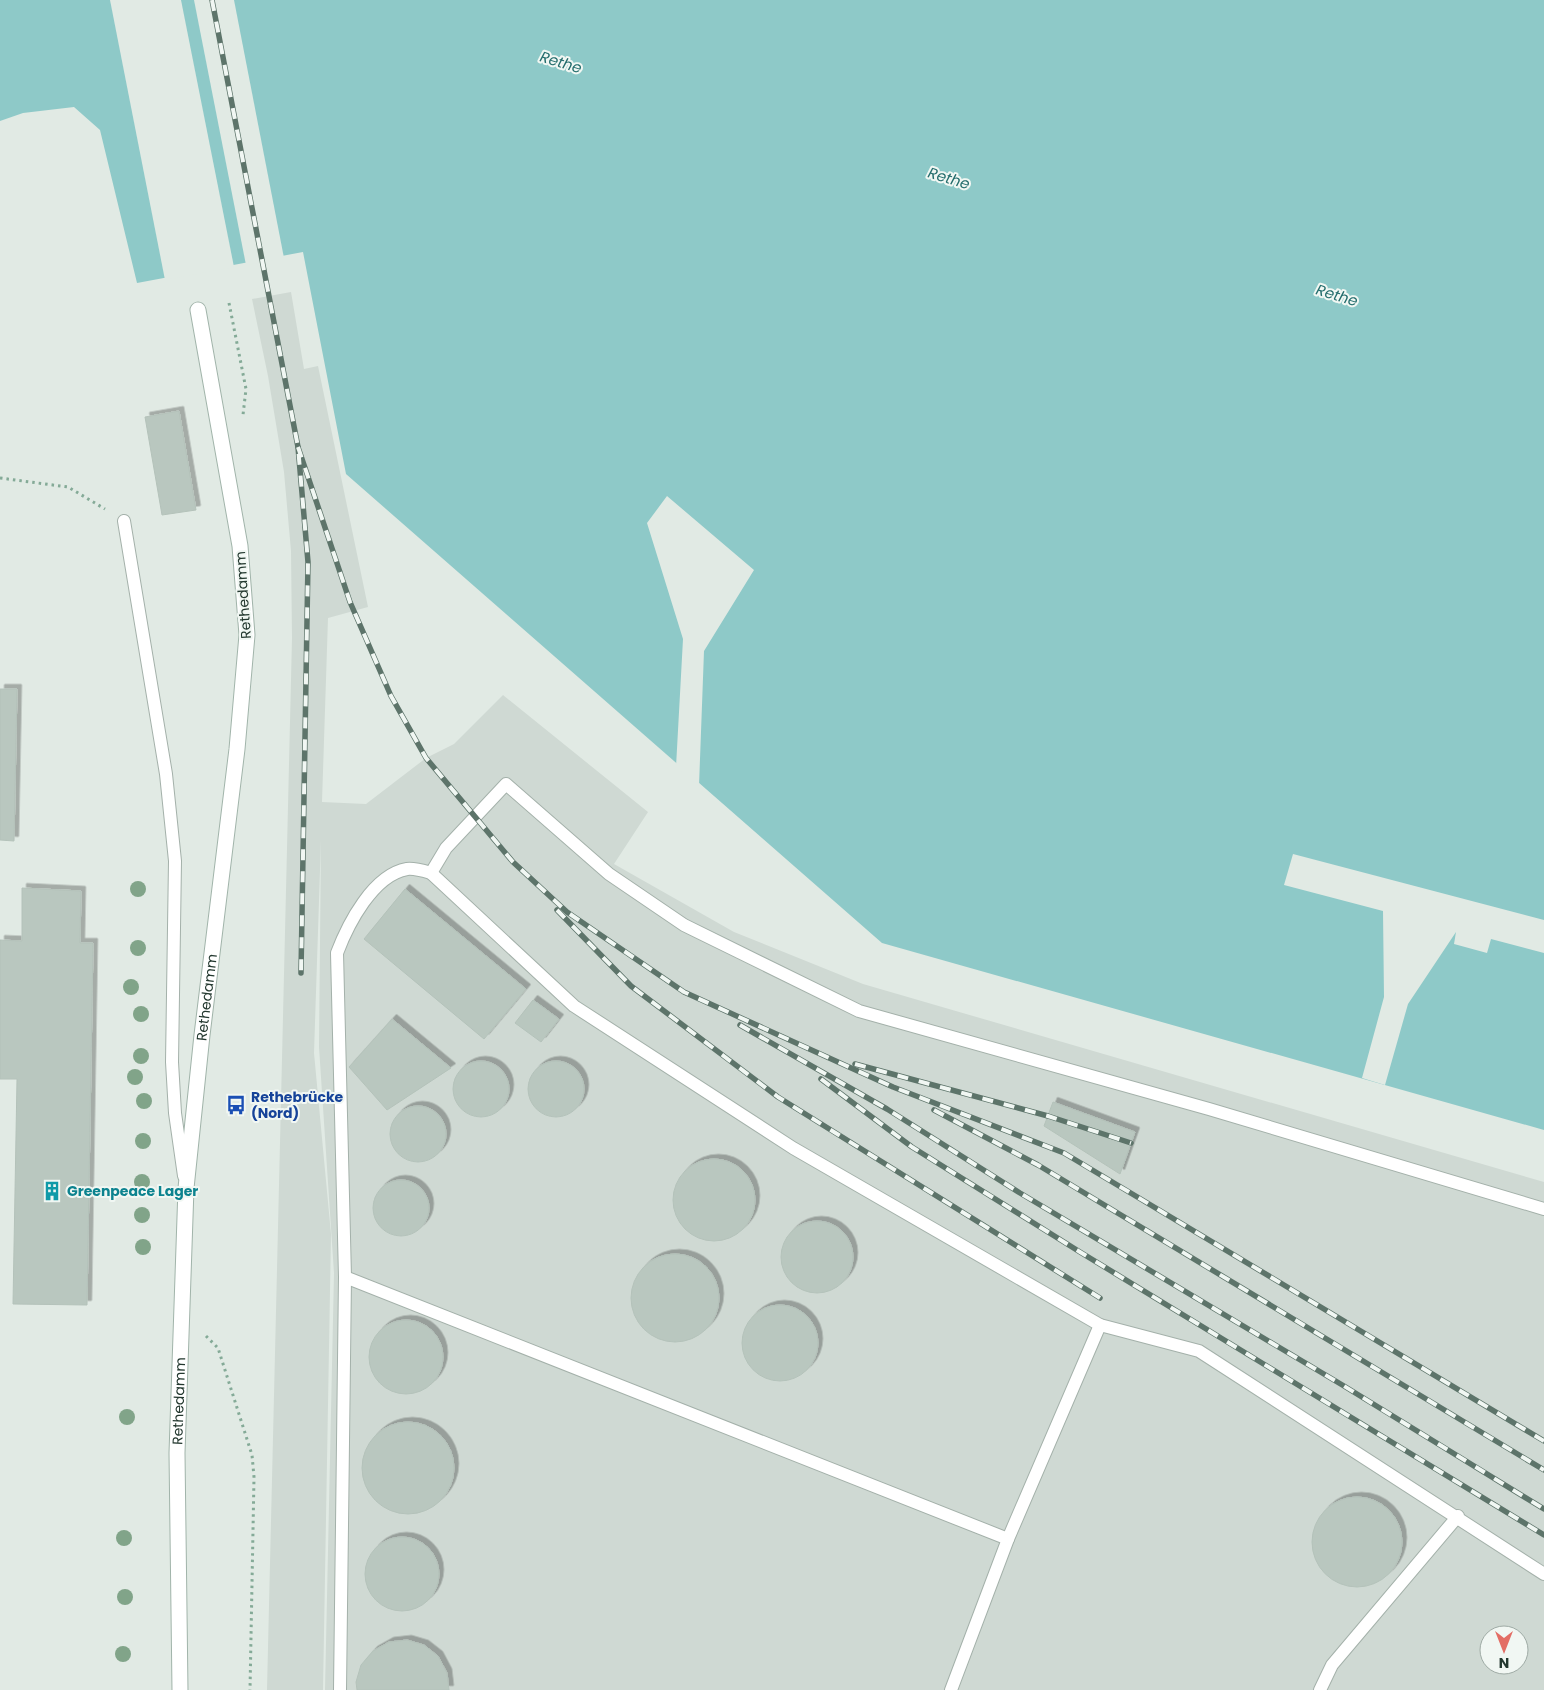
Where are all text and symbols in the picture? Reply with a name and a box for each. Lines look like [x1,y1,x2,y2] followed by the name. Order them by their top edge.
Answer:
[537,46,585,78] water label: Rethe
[925,162,973,194] water label: Rethe
[1313,279,1361,311] water label: Rethe
[230,551,256,639] street label: Rethedamm
[191,953,222,1042] street label: Rethedamm
[251,1087,344,1123] place label: Rethebrücke (Nord)
[225,1094,247,1116] bus stop icon: Rethebrücke (Nord)
[41,1180,63,1202] building icon: Greenpeace Lager
[67,1181,198,1201] place label: Greenpeace Lager
[167,1357,190,1445] street label: Rethedamm
[1479,1625,1529,1675] north arrow
[1499,1653,1509,1673] text: N

